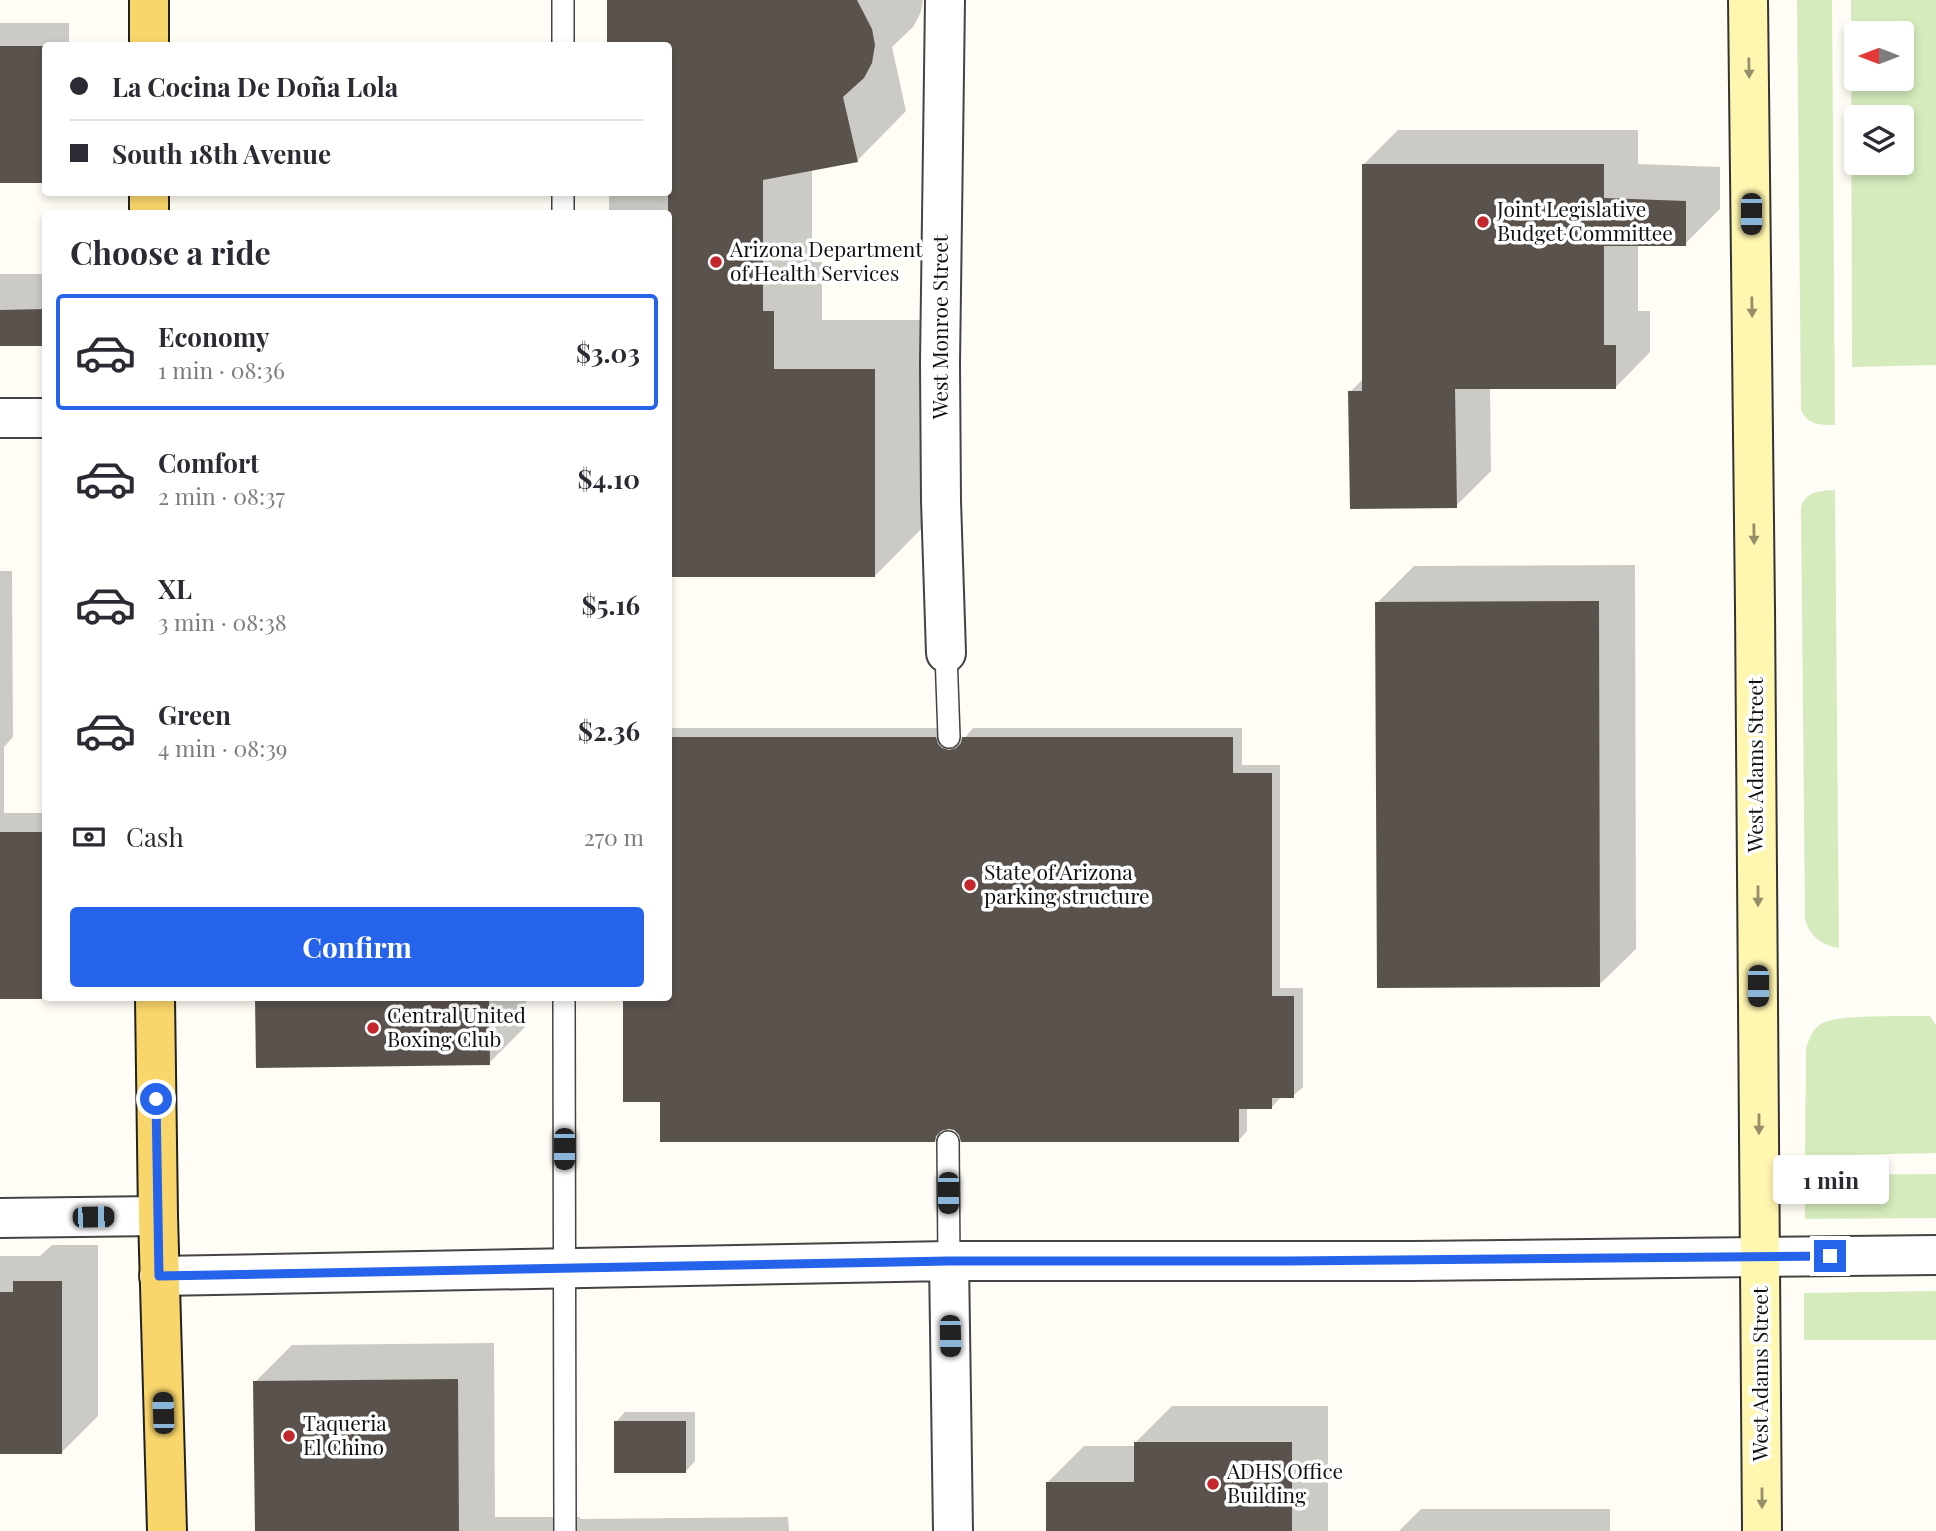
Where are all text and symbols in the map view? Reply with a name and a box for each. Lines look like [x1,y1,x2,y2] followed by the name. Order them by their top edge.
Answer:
[1844,21,1914,91] north arrow
[1844,21,1914,175] map controls
[1743,57,1755,79] one-way arrow
[112,69,398,104] text: La Cocina De Doña Lola
[1844,105,1914,175] button: layers
[112,136,331,171] text: South 18th Avenue
[1741,193,1762,235] car
[1496,194,1673,246] place label: Joint Legislative Budget Committee
[1475,214,1491,230] marker: Joint Legislative Budget Committee
[70,230,271,273] text: Choose a ride
[729,234,923,286] place label: Arizona Department of Health Services
[925,234,953,420] street label: West Monroe Street
[708,254,724,270] marker: Arizona Department of Health Services
[1746,296,1758,318] one-way arrow
[158,319,269,354] text: Economy
[74,321,137,384] icon: car
[576,335,640,370] text: $3.03
[158,354,285,385] text: 1 min · 08:36
[158,445,259,480] text: Comfort
[74,447,137,510] icon: car
[578,461,640,496] text: $4.10
[158,480,285,511] text: 2 min · 08:37
[1749,524,1760,546] one-way arrow
[158,571,192,606] text: XL
[74,573,137,636] icon: car
[582,587,640,622] text: $5.16
[158,606,287,637] text: 3 min · 08:38
[1740,677,1768,853] street label: West Adams Street
[158,697,231,732] text: Green
[74,699,137,762] icon: car
[578,713,640,748] text: $2.36
[158,732,287,763] text: 4 min · 08:39
[70,818,108,856] icon: cash
[126,819,184,854] text: Cash
[584,821,644,852] text: 270 m
[984,857,1150,909] place label: State of Arizona parking structure
[962,877,978,893] marker: State of Arizona parking structure
[1752,886,1763,908] one-way arrow
[70,907,644,987] button: Confirm
[1748,965,1769,1007] car
[387,1000,526,1052] place label: Central United Boxing Club
[365,1020,381,1036] marker: Central United Boxing Club
[140,1083,172,1115] route start
[1754,1113,1765,1135] one-way arrow
[554,1128,575,1170] car
[1772,1154,1888,1204] callout: 1 min
[1803,1164,1859,1195] text: 1 min
[938,1172,959,1214] car
[72,1206,115,1228] car
[1814,1240,1846,1272] route end
[1745,1286,1773,1462] street label: West Adams Street
[940,1315,961,1357] car
[152,1392,175,1434] car
[303,1408,387,1460] place label: Taqueria El Chino
[281,1428,297,1444] marker: Taqueria El Chino
[1226,1456,1343,1508] place label: ADHS Office Building
[1205,1476,1221,1492] marker: ADHS Office Building
[1756,1487,1768,1509] one-way arrow

